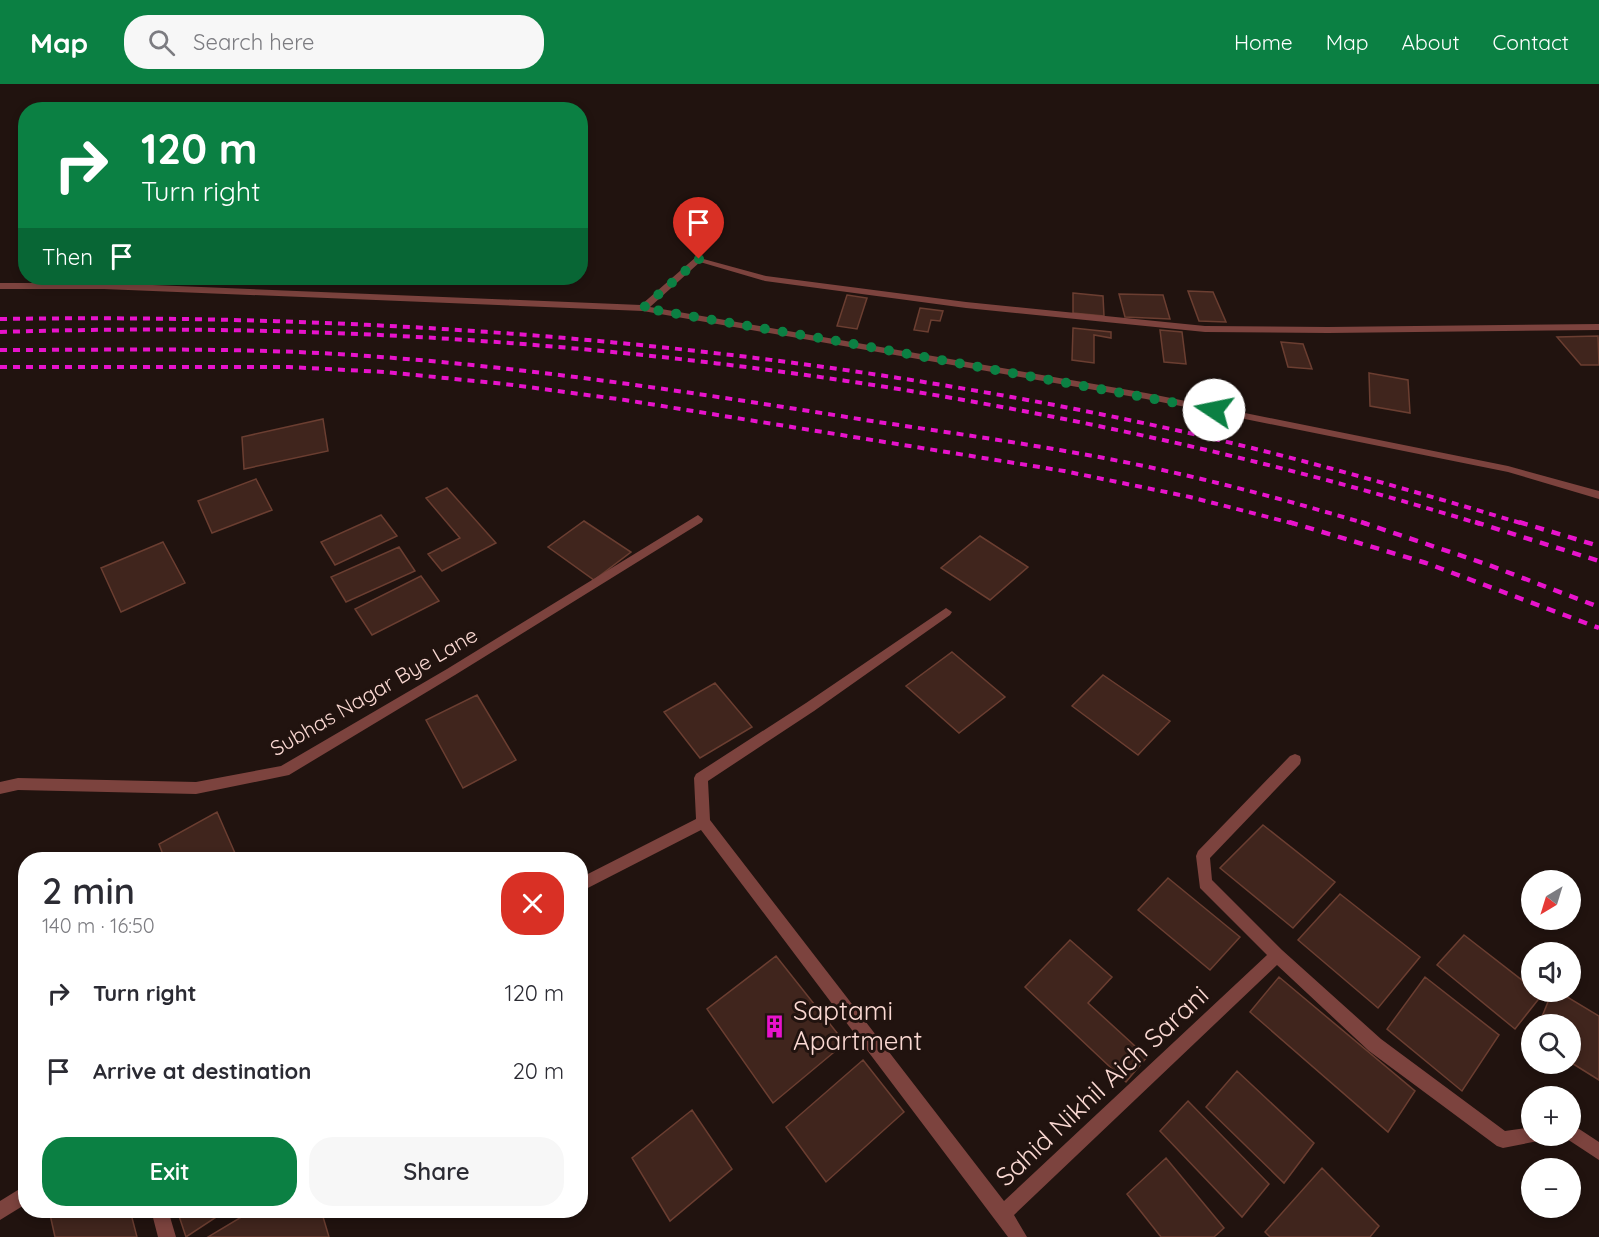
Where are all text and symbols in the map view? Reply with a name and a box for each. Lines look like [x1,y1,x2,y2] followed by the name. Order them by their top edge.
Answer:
[124,15,544,69] search box
[30,25,88,60] text: Map
[145,26,178,59] icon: search
[193,28,315,56] text: Search here
[1234,29,1293,55] text: Home
[1326,29,1369,55] text: Map
[1402,29,1460,55] text: About
[1493,29,1569,55] text: Contact
[141,122,258,175] text: 120 m
[42,126,120,204] icon: right
[141,174,260,208] text: Turn right
[673,197,724,259] pin
[682,206,715,239] icon: arrive
[105,240,138,273] icon: arrive
[42,243,93,271] text: Then
[1182,378,1246,442] position arrow
[265,621,482,761] street label: Subhas Nagar Bye Lane
[42,868,135,913] text: 2 min
[1521,870,1581,930] north arrow
[1521,870,1581,1218] map controls
[501,872,564,935] button: close
[42,913,155,938] text: 140 m · 16:50
[1521,942,1581,1002] button: sound
[42,977,75,1010] icon: right
[988,978,1215,1193] street label: Sahid Nikhil Aich Sarani
[93,979,197,1007] text: Turn right
[505,979,564,1007] text: 120 m
[793,994,922,1057] place label: Saptami Apartment
[762,1013,788,1039] building icon: Saptami Apartment
[1521,1014,1581,1074] button: search
[42,1055,75,1088] icon: arrive
[93,1057,311,1085] text: Arrive at destination
[513,1057,564,1085] text: 20 m
[1521,1086,1581,1146] button: +
[42,1137,297,1206] button: Exit
[309,1137,564,1206] button: Share
[1521,1158,1581,1218] button: −

